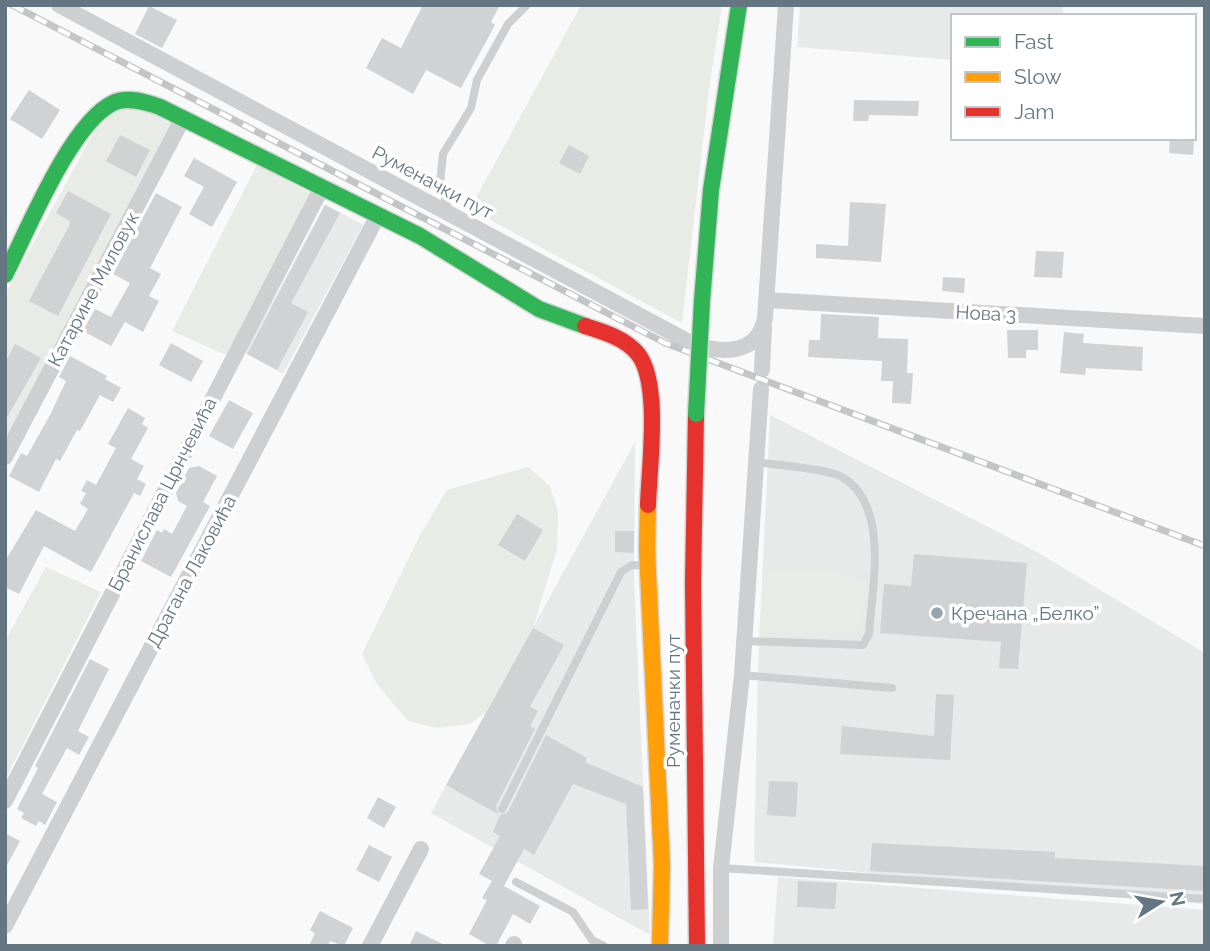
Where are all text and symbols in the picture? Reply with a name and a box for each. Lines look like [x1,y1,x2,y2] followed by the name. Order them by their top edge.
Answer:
[951,14,1196,140] legend
[1014,29,1054,54] text: Fast
[1014,64,1062,89] text: Slow
[1014,99,1055,124] text: Jam
[369,141,497,223] street label: Руменачки пут
[43,208,143,370] street label: Катарине Миловук
[955,300,1017,326] street label: Нова 3
[104,393,220,595] street label: Бранислава Црнчевића
[142,491,240,651] street label: Драгана Лаковића
[951,602,1099,624] place label: Кречана „Белко”
[929,605,945,621] marker: Кречана „Белко”
[662,634,684,768] street label: Руменачки пут
[1126,867,1196,937] north arrow
[1166,890,1190,908] text: N

